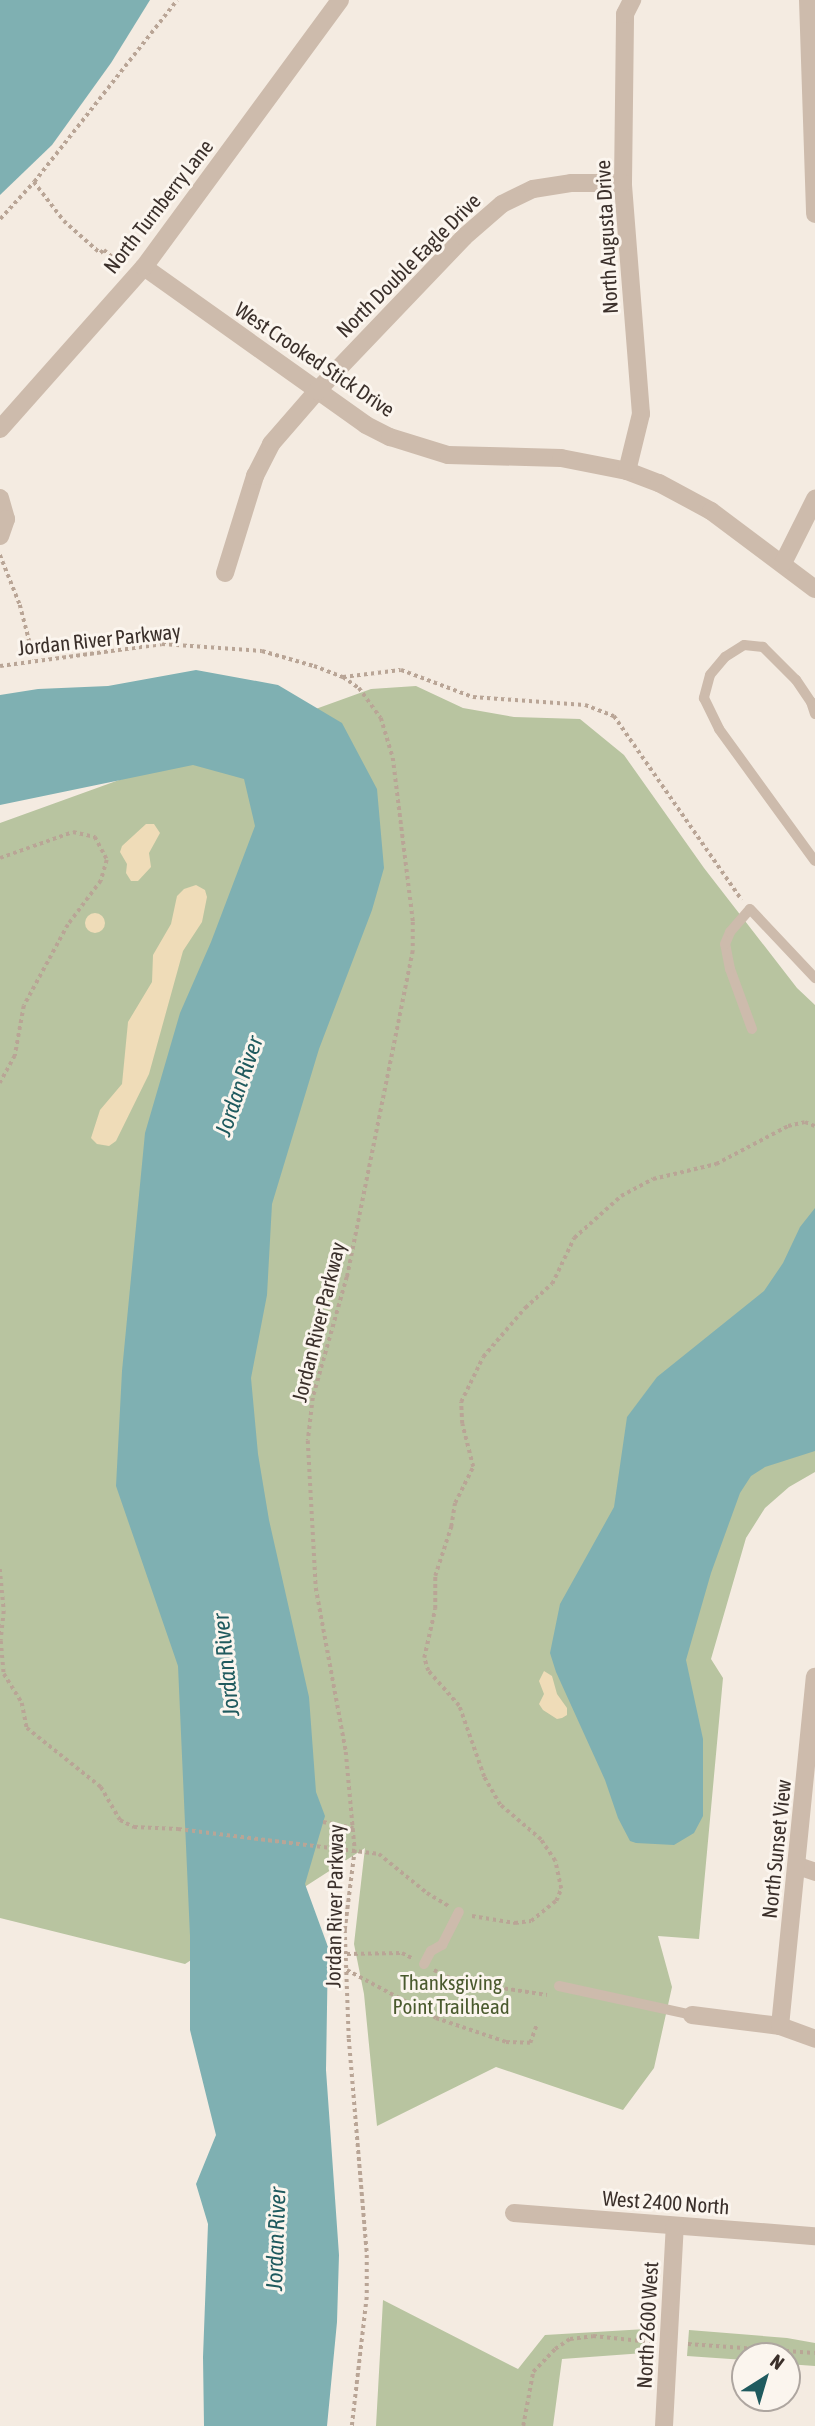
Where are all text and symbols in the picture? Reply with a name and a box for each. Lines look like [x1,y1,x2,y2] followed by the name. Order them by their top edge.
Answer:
[98,134,218,278] street label: North Turnberry Lane
[589,160,623,314] street label: North Augusta Drive
[331,188,485,342] street label: North Double Eagle Drive
[230,296,400,422] street label: West Crooked Stick Drive
[16,618,182,660] street label: Jordan River Parkway
[209,1033,269,1139] water label: Jordan River
[286,1240,350,1404] street label: Jordan River Parkway
[207,1612,245,1718] water label: Jordan River
[756,1778,796,1920] street label: North Sunset View
[320,1824,348,1988] street label: Jordan River Parkway
[392,1969,510,2019] park label: Thanksgiving Point Trailhead
[602,2185,730,2219] street label: West 2400 North
[260,2187,292,2291] water label: Jordan River
[631,2261,663,2389] street label: North 2600 West
[731,2342,801,2412] north arrow
[766,2350,789,2374] text: N

